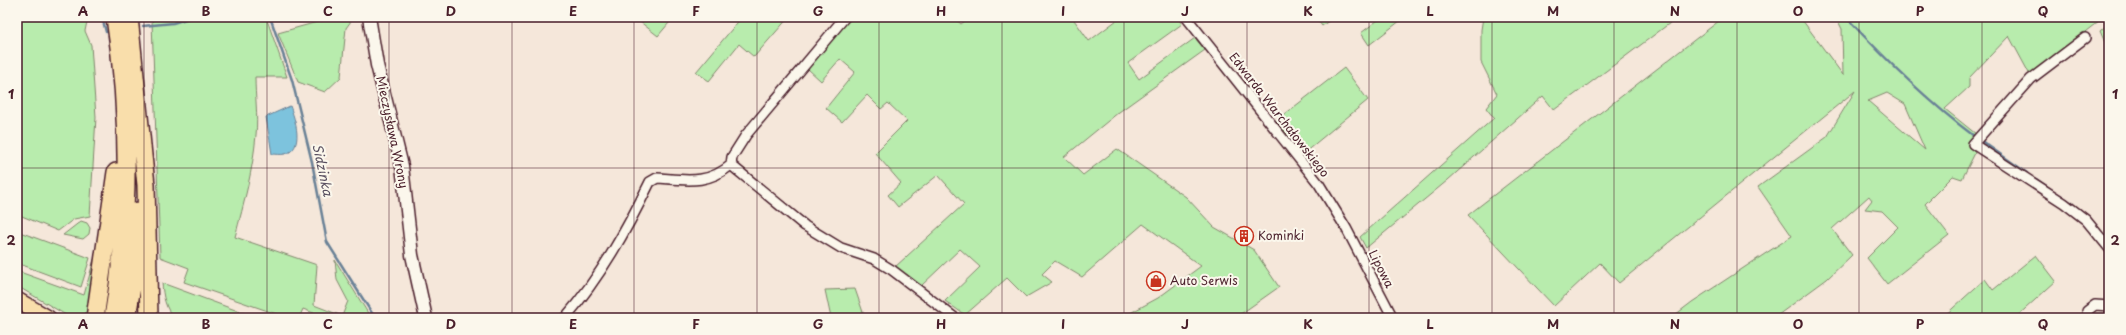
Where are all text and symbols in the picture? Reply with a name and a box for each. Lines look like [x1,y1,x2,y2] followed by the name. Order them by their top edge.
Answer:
[78,1,88,20] text: A
[202,1,211,20] text: B
[323,1,333,20] text: C
[446,1,456,20] text: D
[569,1,577,20] text: E
[692,1,700,20] text: F
[813,1,823,20] text: G
[936,1,946,20] text: H
[1061,1,1065,20] text: I
[1181,1,1189,20] text: J
[1303,1,1313,20] text: K
[1426,1,1434,20] text: L
[1547,1,1559,20] text: M
[1670,1,1680,20] text: N
[1793,1,1803,20] text: O
[1916,1,1925,20] text: P
[2038,1,2048,20] text: Q
[1225,48,1334,181] street label: Edwarda Warchałowskiego
[372,74,414,190] street label: Mieczysława Wrony
[8,84,14,103] text: 1
[2112,84,2118,103] text: 1
[309,142,338,199] water label: Sidzinka
[1233,225,1255,247] building icon: Kominki
[1258,226,1304,244] place label: Kominki
[6,230,16,249] text: 2
[2110,230,2120,249] text: 2
[1365,246,1399,291] street label: Lipowa
[1145,270,1167,292] shop icon: Auto Serwis
[1170,271,1238,289] place label: Auto Serwis
[78,314,88,333] text: A
[202,314,211,333] text: B
[323,314,333,333] text: C
[446,314,456,333] text: D
[569,314,577,333] text: E
[692,314,700,333] text: F
[813,314,823,333] text: G
[936,314,946,333] text: H
[1061,314,1065,333] text: I
[1181,314,1189,333] text: J
[1303,314,1313,333] text: K
[1426,314,1434,333] text: L
[1547,314,1559,333] text: M
[1670,314,1680,333] text: N
[1793,314,1803,333] text: O
[1916,314,1925,333] text: P
[2038,314,2048,333] text: Q

